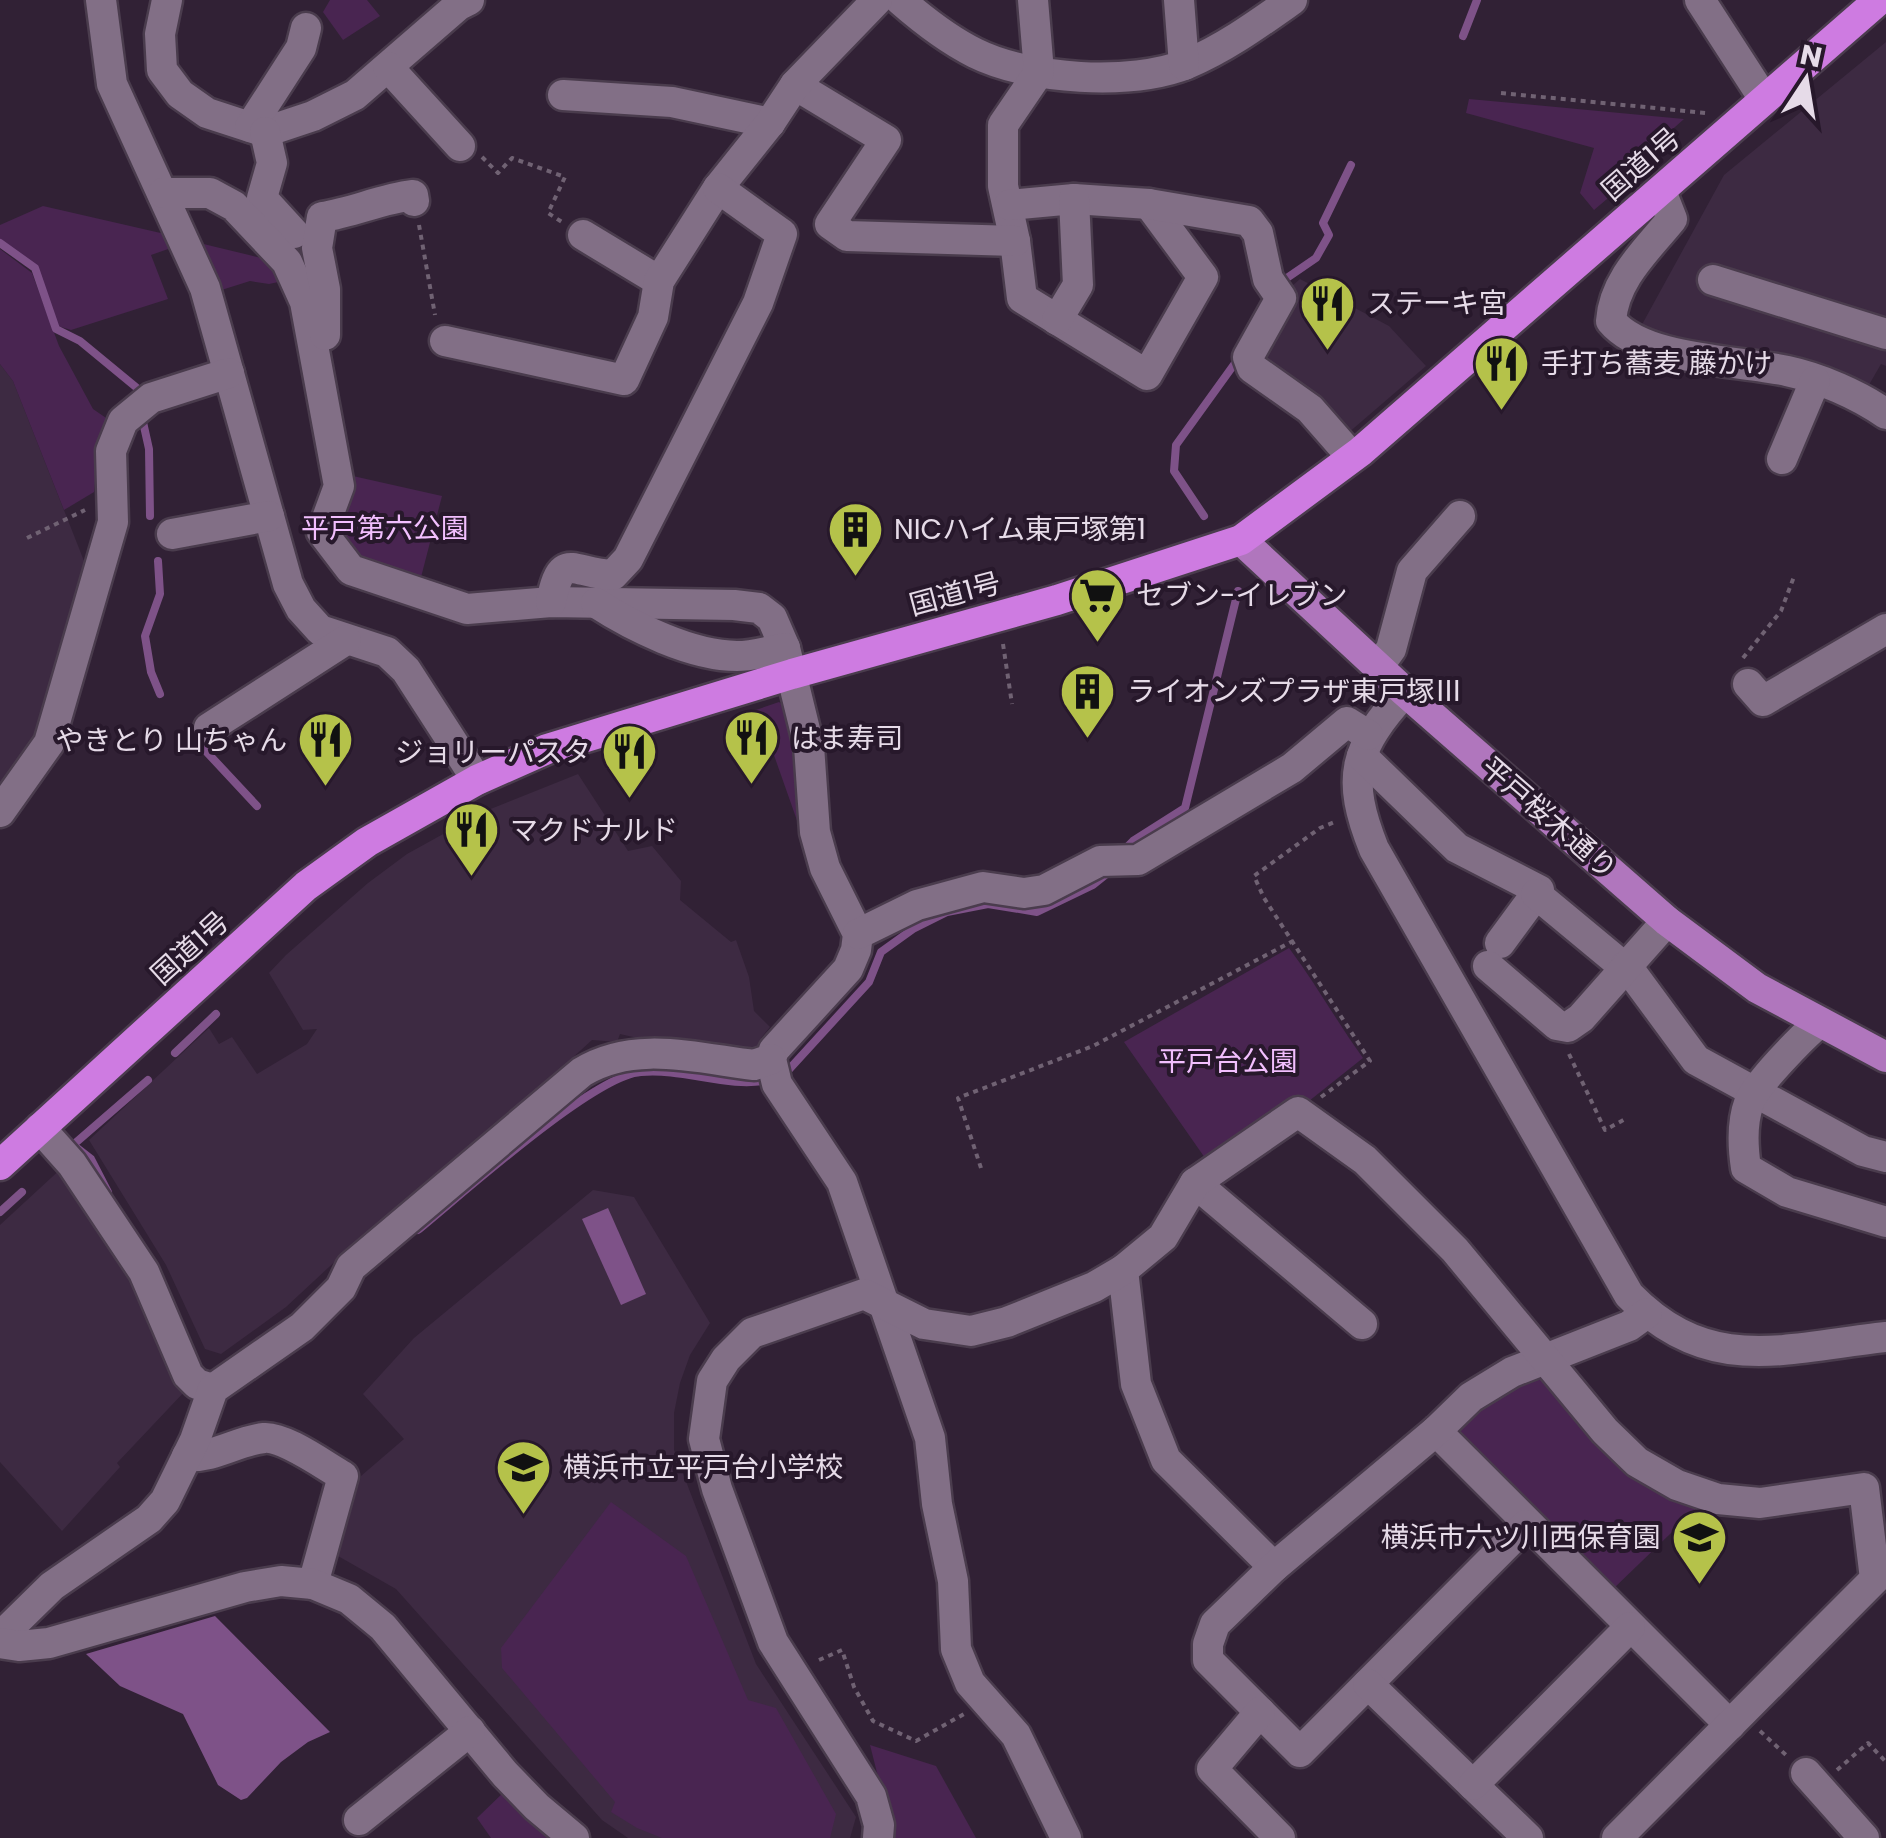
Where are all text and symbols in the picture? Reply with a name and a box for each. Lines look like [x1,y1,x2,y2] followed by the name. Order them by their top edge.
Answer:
[1756,30,1856,130] north arrow
[1797,35,1825,77] text: N
[1593,119,1689,209] street label: 国道1号
[1298,273,1358,352] restaurant icon: ステーキ宮
[1367,284,1507,323] place label: ステーキ宮
[1472,333,1532,412] restaurant icon: 手打ち蕎麦 藤かけ
[1541,344,1772,383] place label: 手打ち蕎麦 藤かけ
[825,499,885,578] building icon: NICハイム東戸塚第1
[301,509,469,548] park label: 平戸第六公園
[894,510,1146,549] place label: NICハイム東戸塚第1
[905,563,1005,625] street label: 国道1号
[1067,565,1127,644] supermarket icon: セブン-イレブン
[1136,576,1347,615] place label: セブン-イレブン
[1058,661,1118,740] building icon: ライオンズプラザ東戸塚Ⅲ
[1127,672,1462,711] place label: ライオンズプラザ東戸塚Ⅲ
[722,708,782,787] restaurant icon: はま寿司
[296,710,356,789] restaurant icon: やきとり 山ちゃん
[791,719,903,758] place label: はま寿司
[56,721,287,760] place label: やきとり 山ちゃん
[600,722,660,801] restaurant icon: ジョリーパスタ
[395,733,591,772] place label: ジョリーパスタ
[1473,748,1625,888] street label: 平戸桜木通り
[441,800,501,879] restaurant icon: マクドナルド
[510,811,678,850] place label: マクドナルド
[142,902,238,994] street label: 国道1号
[1158,1042,1298,1081] park label: 平戸台公園
[494,1437,554,1516] school or university icon: 横浜市立平戸台小学校
[563,1448,843,1487] place label: 横浜市立平戸台小学校
[1670,1507,1730,1586] school or university icon: 横浜市六ツ川西保育園
[1381,1518,1661,1557] place label: 横浜市六ツ川西保育園

